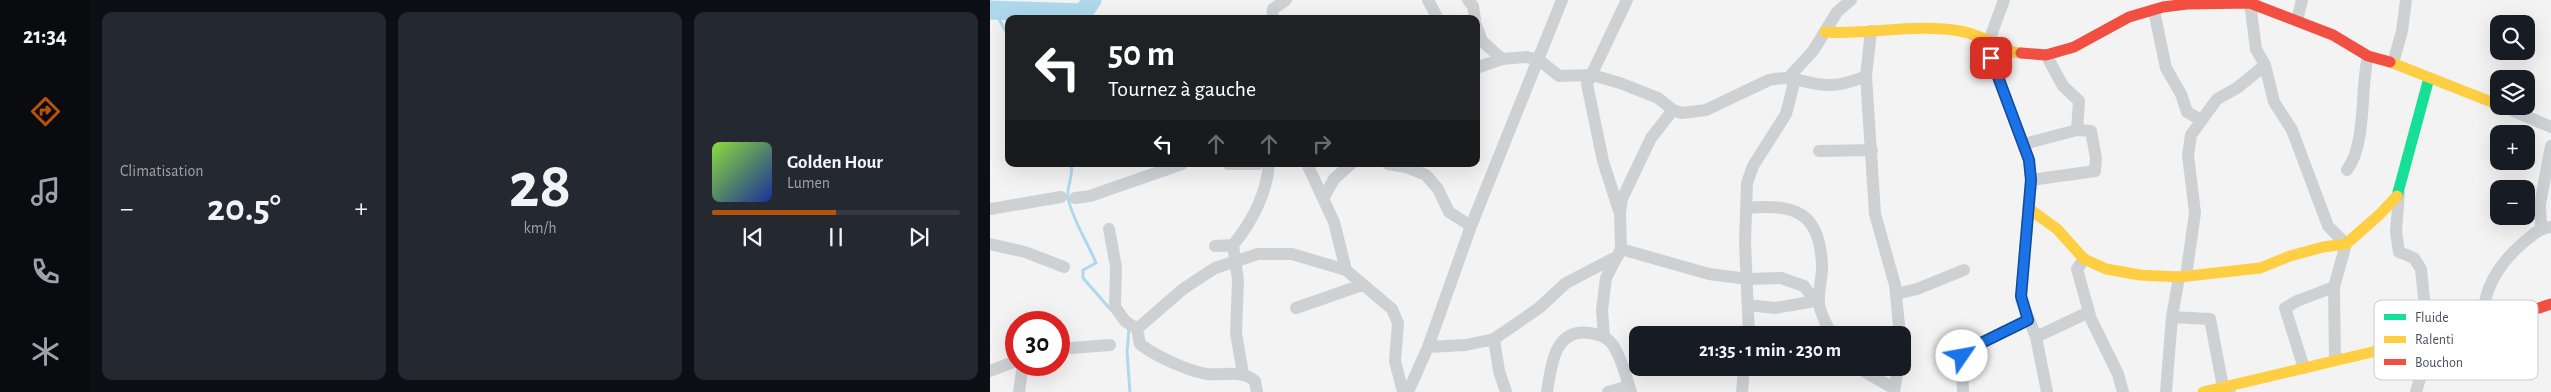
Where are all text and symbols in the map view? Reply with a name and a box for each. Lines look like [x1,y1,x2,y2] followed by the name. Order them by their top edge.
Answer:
[2490,15,2535,225] map controls
[2490,15,2535,60] button: search
[23,25,67,47] text: 21:34
[1025,35,1090,100] icon: left
[1108,37,1175,72] text: 50 m
[1970,37,2012,79] pin
[1977,44,2005,72] icon: arrive
[2490,70,2535,115] button: layers
[1108,78,1256,100] text: Tournez à gauche
[28,94,63,129] icon: directions
[2490,125,2535,170] button: +
[1149,130,1177,158] icon: left
[1202,130,1230,158] icon: ahead
[1255,130,1283,158] icon: ahead
[1308,130,1336,158] icon: right
[787,153,883,172] text: Golden Hour
[509,154,571,219] text: 28
[120,163,204,179] text: Climatisation
[28,174,63,209] icon: music
[787,175,830,191] text: Lumen
[2490,180,2535,225] button: −
[207,190,281,228] text: 20.5°
[120,195,133,223] text: −
[355,195,368,223] text: +
[523,220,557,236] text: km/h
[739,223,767,251] icon: previous
[822,223,850,251] icon: pause
[905,223,933,251] icon: next
[28,254,63,289] icon: phone
[2374,300,2538,380] legend
[1005,311,1070,376] speed limit sign: 30
[2415,311,2449,325] text: Fluide
[1935,329,1987,381] position arrow
[2415,333,2454,347] text: Ralenti
[28,334,63,369] icon: climate
[1699,341,1841,360] text: 21:35 · 1 min · 230 m
[2415,356,2463,370] text: Bouchon

